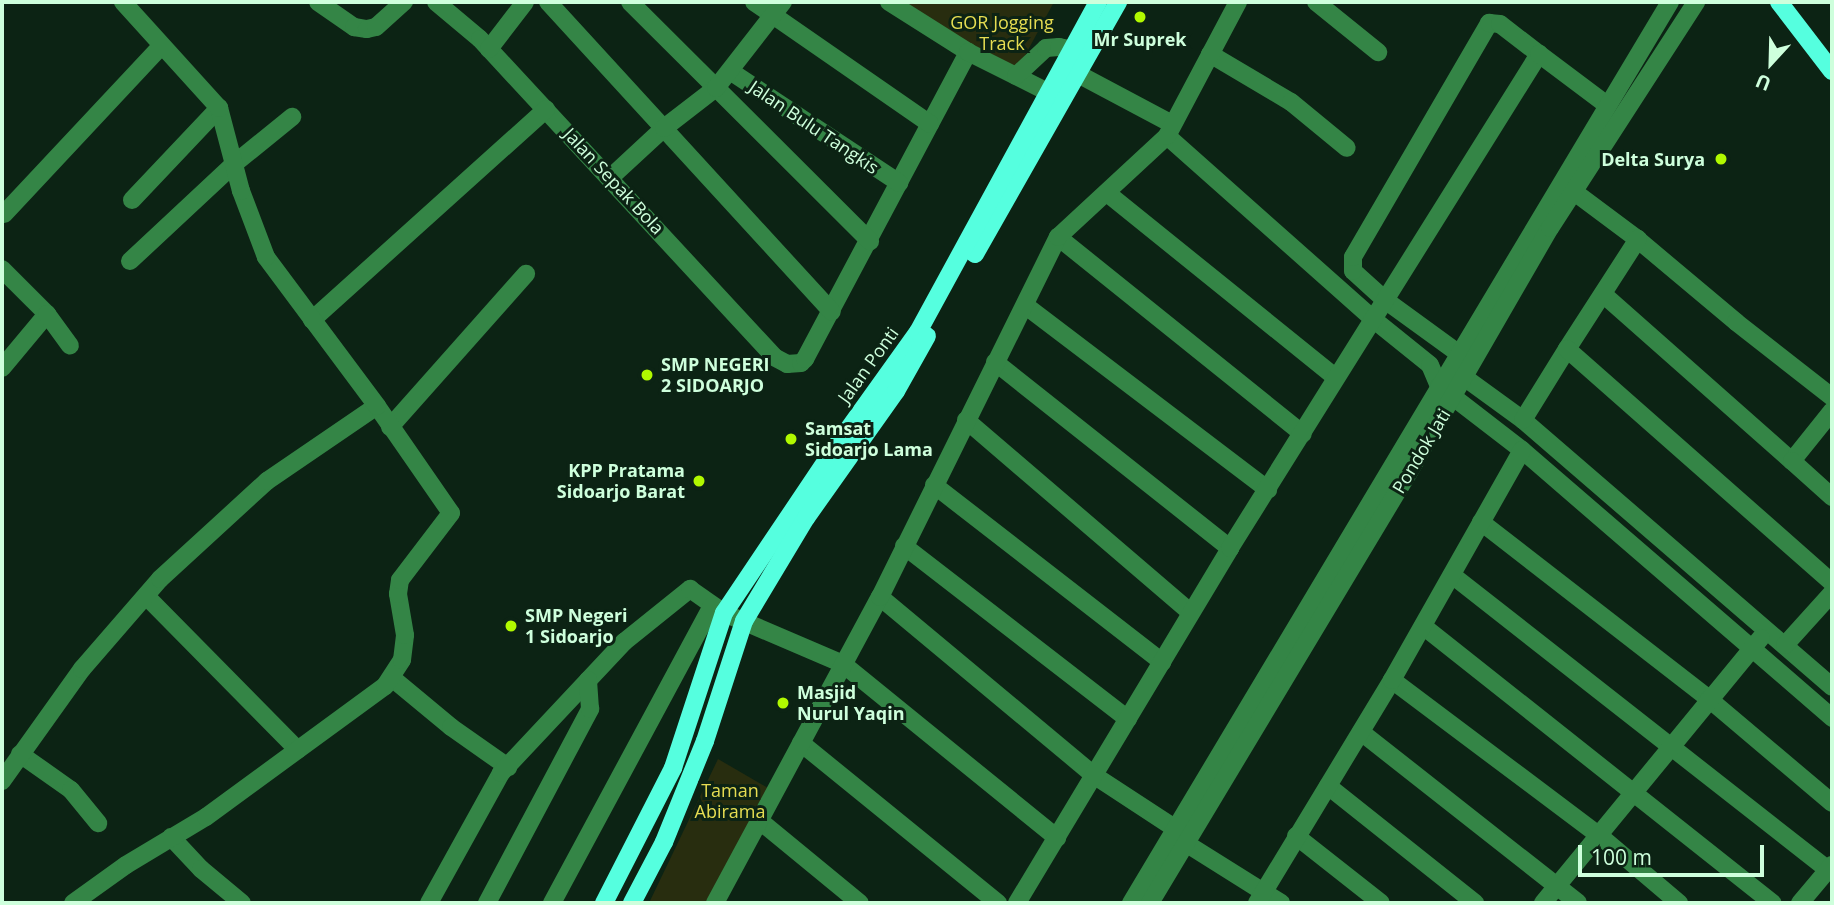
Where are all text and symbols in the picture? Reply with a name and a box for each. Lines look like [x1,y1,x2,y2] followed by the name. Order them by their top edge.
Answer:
[1132,9,1148,25] marker: Mr Suprek
[950,12,1054,54] park label: GOR Jogging Track
[1094,28,1186,50] place label: Mr Suprek
[1736,28,1806,98] north arrow
[1752,68,1775,97] text: U
[745,76,883,178] street label: Jalan Bulu Tangkis
[559,123,669,239] street label: Jalan Sepak Bola
[1601,148,1705,170] place label: Delta Surya
[1711,149,1731,169] marker: Delta Surya
[833,323,903,407] street label: Jalan Ponti
[661,354,770,396] place label: SMP NEGERI 2 SIDOARJO
[639,367,655,383] marker: SMP NEGERI 2 SIDOARJO
[1387,405,1455,497] street label: Pondok Jati
[805,418,933,460] place label: Samsat Sidoarjo Lama
[783,431,799,447] marker: Samsat Sidoarjo Lama
[557,460,685,503] place label: KPP Pratama Sidoarjo Barat
[691,473,707,489] marker: KPP Pratama Sidoarjo Barat
[525,605,628,648] place label: SMP Negeri 1 Sidoarjo
[503,618,519,634] marker: SMP Negeri 1 Sidoarjo
[797,682,904,724] place label: Masjid Nurul Yaqin
[775,695,791,711] marker: Masjid Nurul Yaqin
[695,780,765,822] park label: Taman Abirama
[1582,832,1768,876] scale bar
[1591,843,1652,871] text: 100 m

